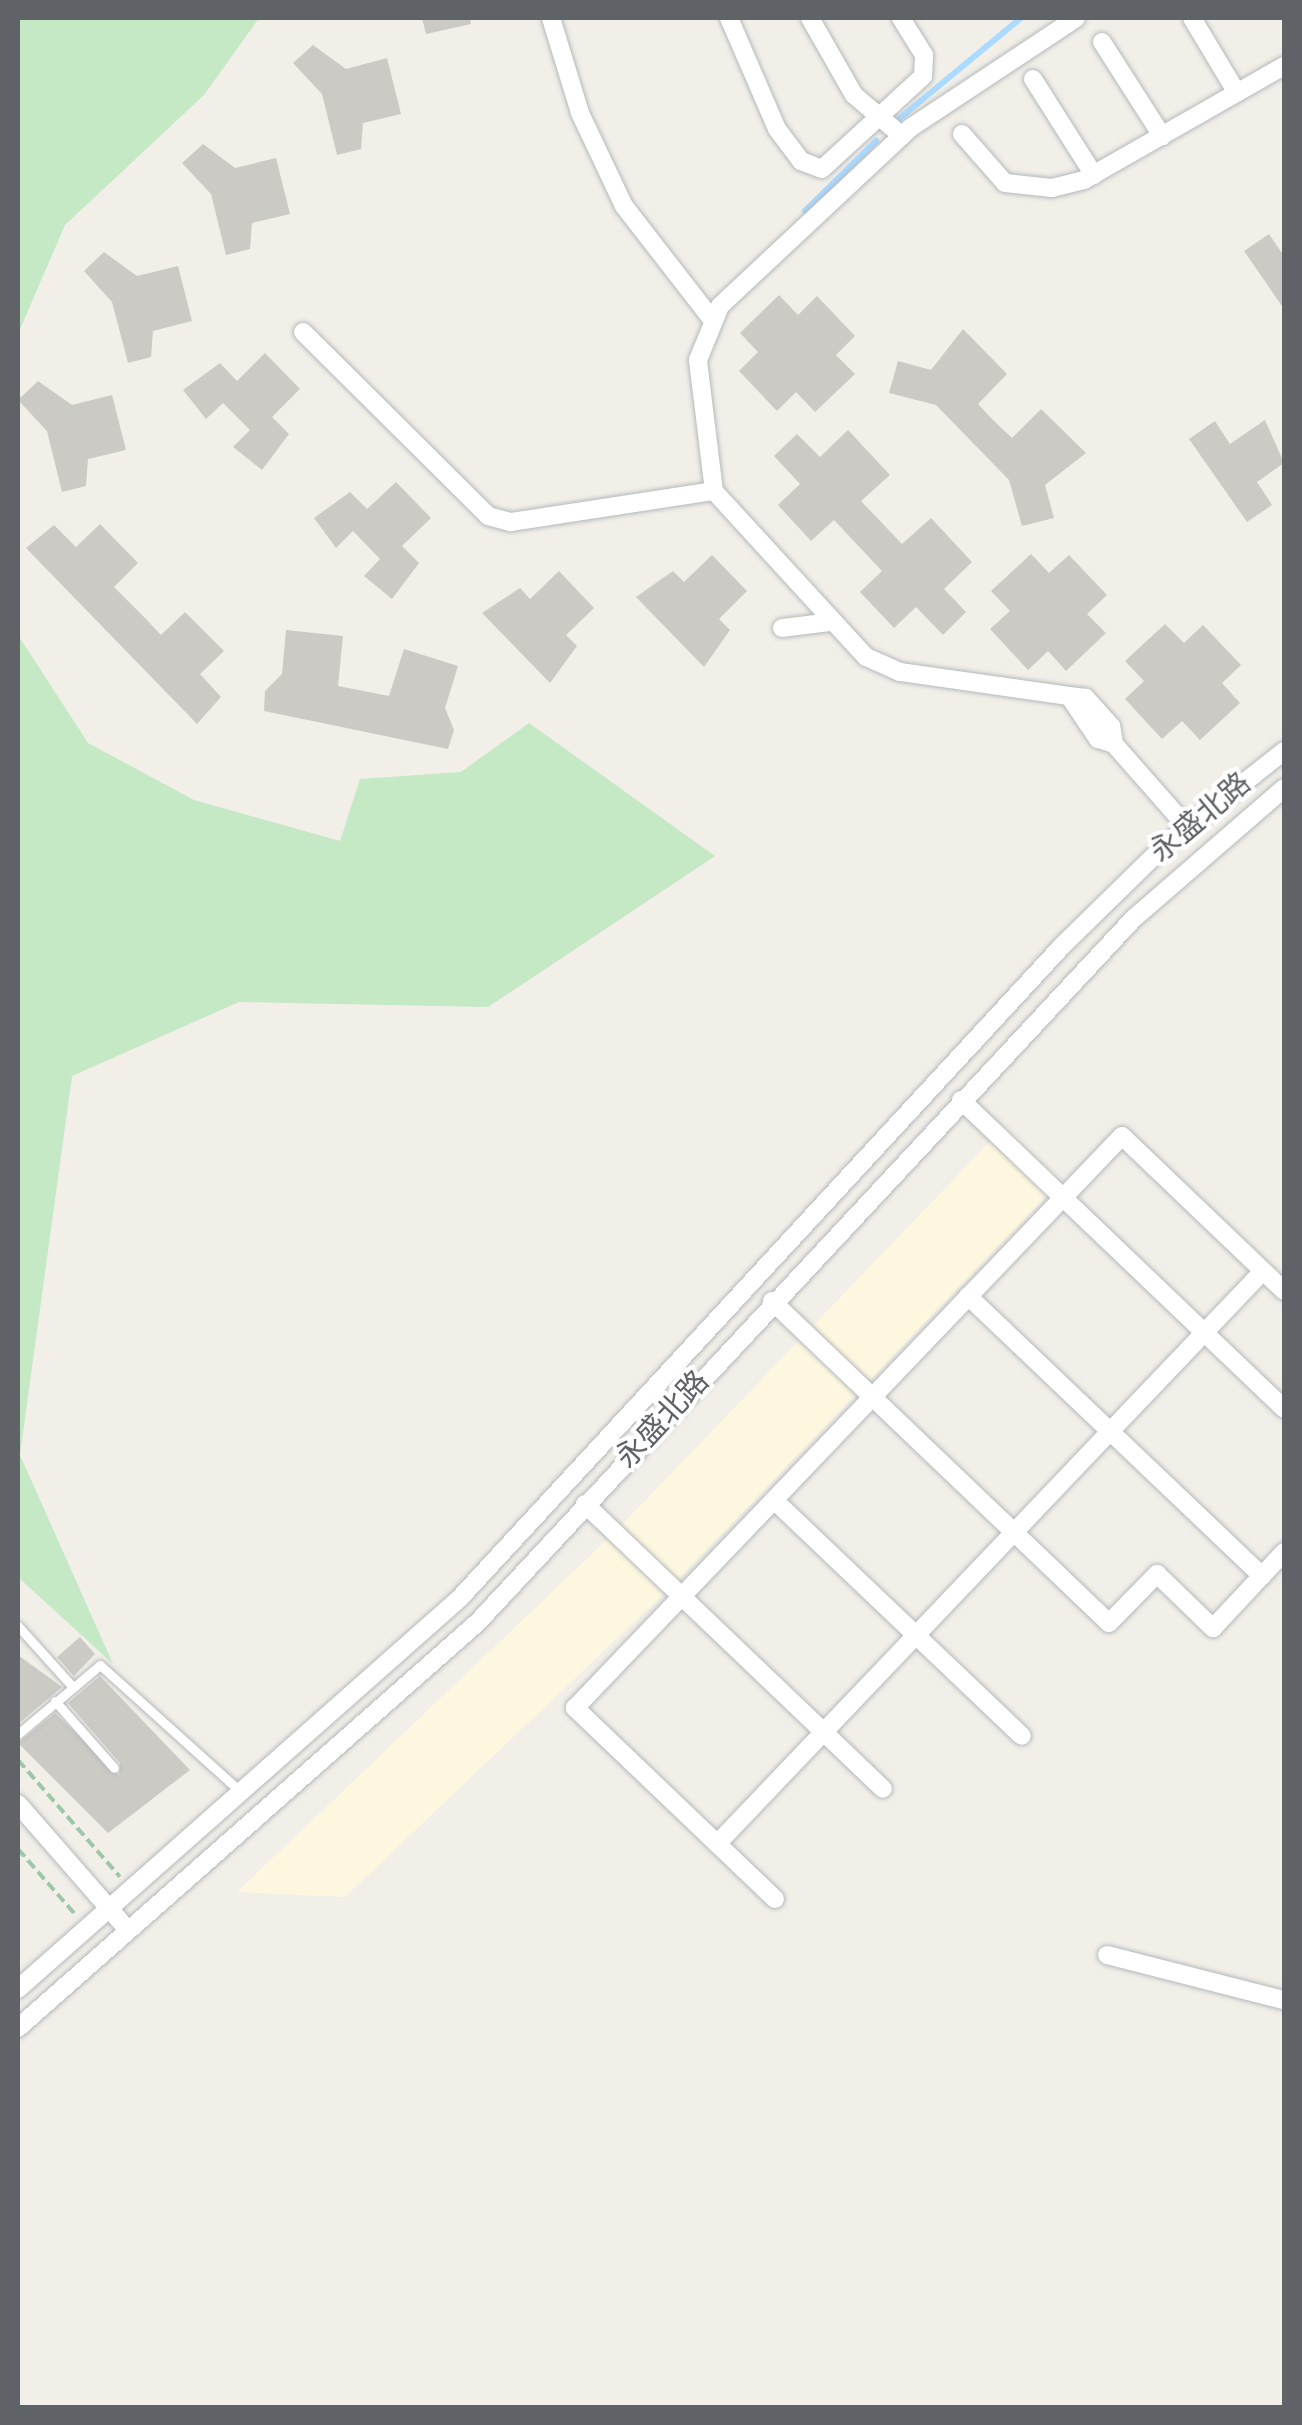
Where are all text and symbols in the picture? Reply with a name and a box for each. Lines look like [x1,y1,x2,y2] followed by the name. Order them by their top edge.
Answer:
[1143,766,1259,870] street label: 永盛北路
[609,1364,717,1476] street label: 永盛北路

